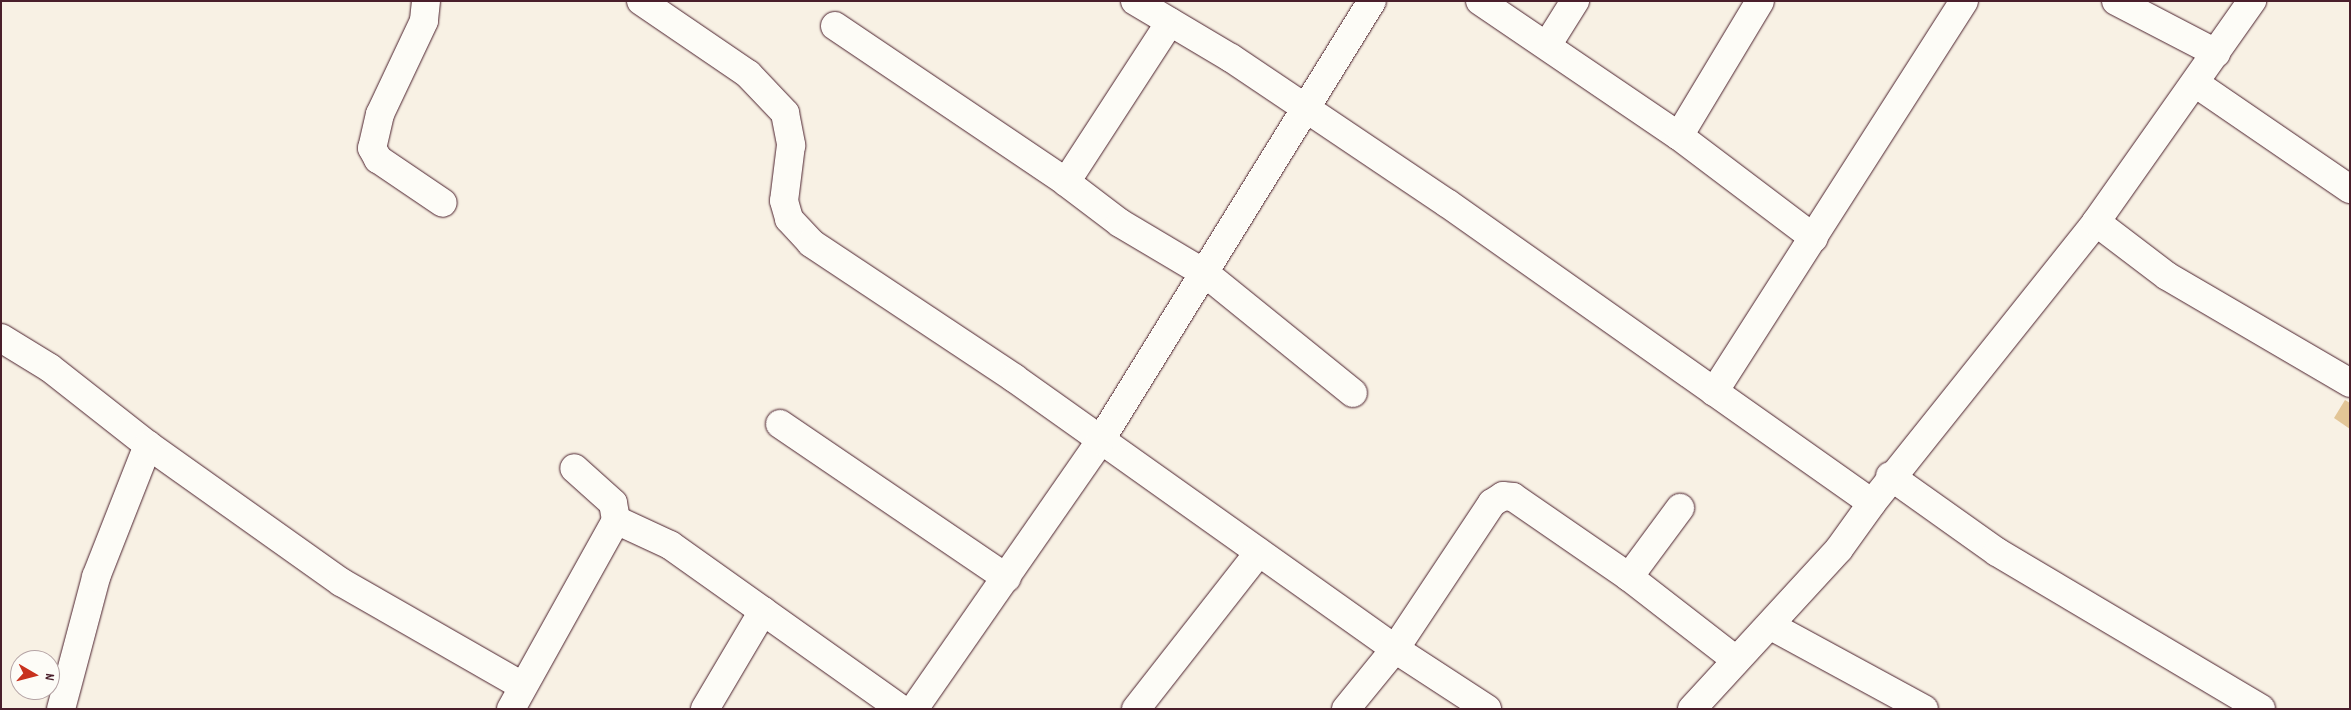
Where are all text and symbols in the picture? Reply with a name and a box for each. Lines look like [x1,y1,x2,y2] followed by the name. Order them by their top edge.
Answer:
[10,650,60,700] north arrow
[38,672,59,682] text: N

